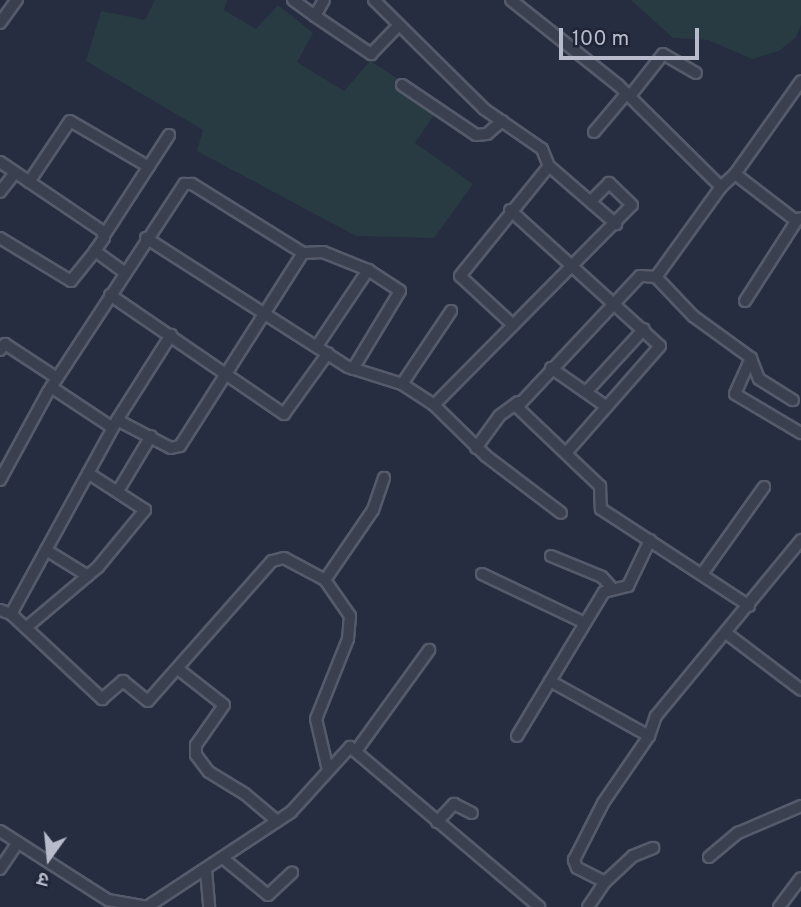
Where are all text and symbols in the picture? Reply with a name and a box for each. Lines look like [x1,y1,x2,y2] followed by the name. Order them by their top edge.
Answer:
[563,14,703,58] scale bar
[572,26,629,53] text: 100 m
[14,823,84,893] north arrow
[35,865,52,891] text: उ

